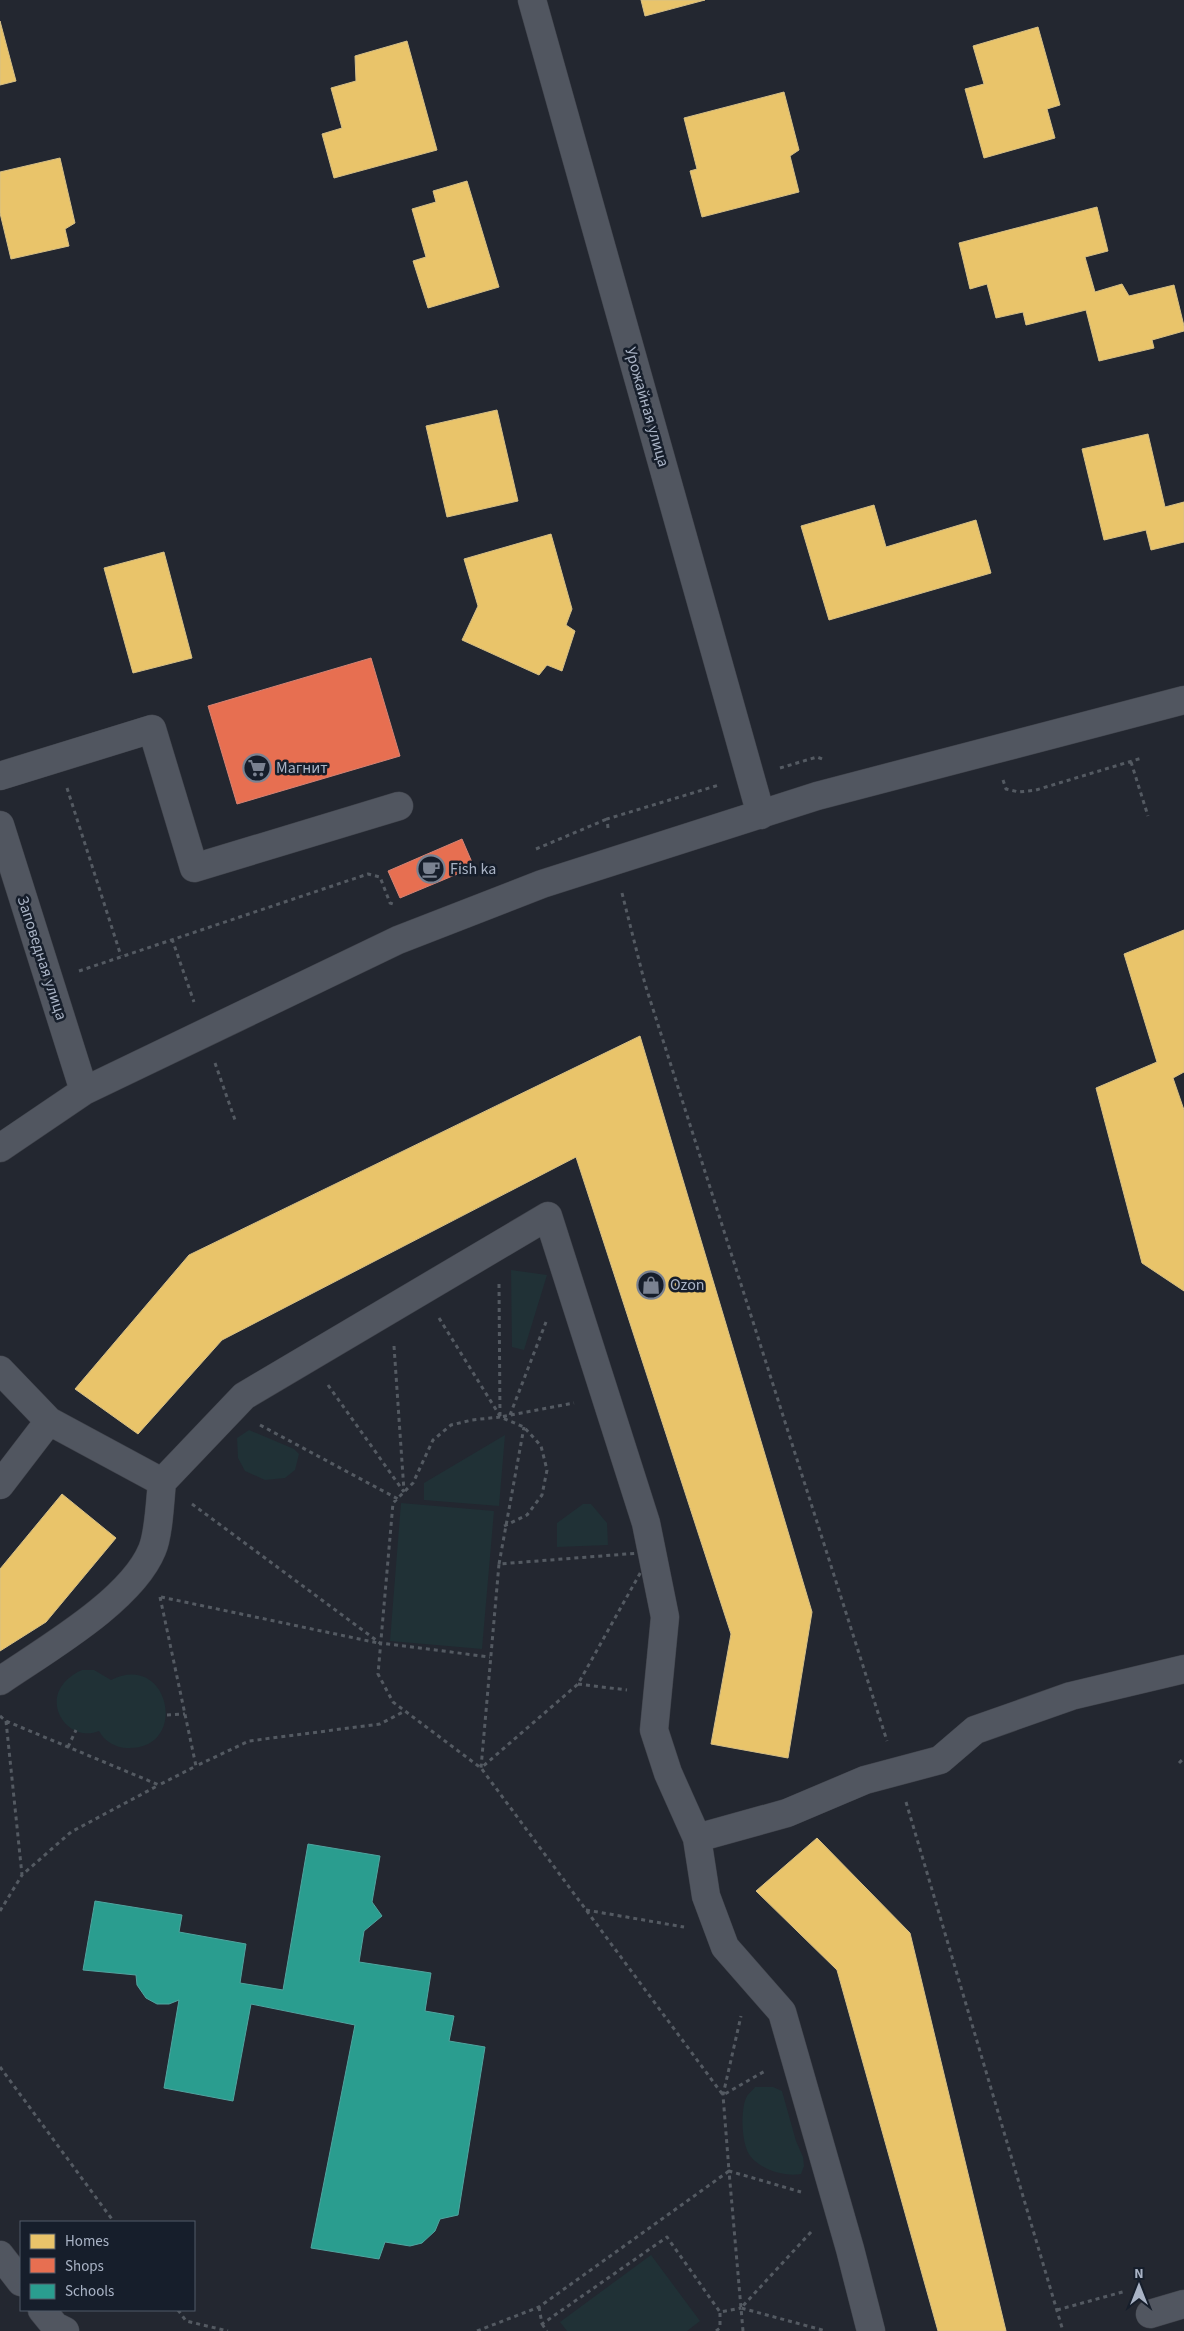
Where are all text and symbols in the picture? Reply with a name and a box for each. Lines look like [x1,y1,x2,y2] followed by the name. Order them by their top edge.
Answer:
[619,345,675,469] street label: Урожайная улица
[242,753,272,783] supermarket icon: Магнит
[276,757,328,779] place label: Магнит
[416,854,446,884] cafe icon: Fish ka
[450,858,496,880] place label: Fish ka
[12,893,72,1023] street label: Заповедная улица
[636,1270,666,1300] shop icon: Ozon
[670,1274,705,1296] place label: Ozon
[20,2221,195,2311] legend
[65,2231,109,2252] text: Homes
[65,2256,104,2277] text: Shops
[1114,2261,1164,2311] north arrow
[1134,2264,1144,2284] text: N
[65,2281,114,2302] text: Schools

